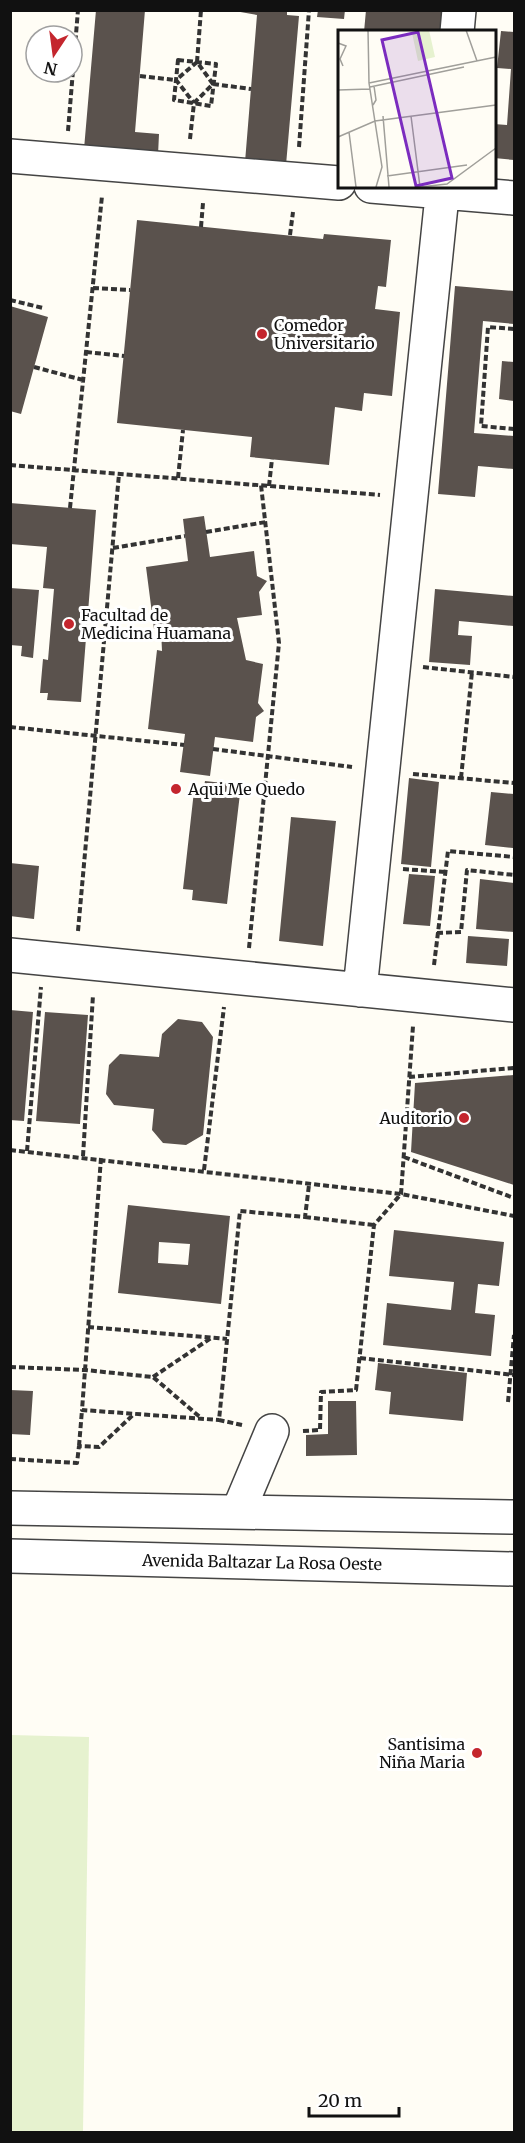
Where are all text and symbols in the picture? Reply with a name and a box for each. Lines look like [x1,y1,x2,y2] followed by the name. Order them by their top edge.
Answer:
[24,24,84,84] north arrow
[338,30,495,188] inset map
[42,57,59,80] text: N
[274,315,375,353] place label: Comedor Universitario
[255,327,269,341] marker: Comedor Universitario
[81,605,231,643] place label: Facultad de Medicina Huamana
[62,617,76,631] marker: Facultad de Medicina Huamana
[187,779,305,799] place label: Aqui Me Quedo
[169,782,183,796] marker: Aqui Me Quedo
[379,1108,452,1128] place label: Auditorio
[457,1111,471,1125] marker: Auditorio
[141,1550,382,1574] street label: Avenida Baltazar La Rosa Oeste
[379,1734,465,1772] place label: Santisima Niña Maria
[470,1746,484,1760] marker: Santisima Niña Maria
[309,2080,399,2118] scale bar
[318,2089,362,2112] text: 20 m

